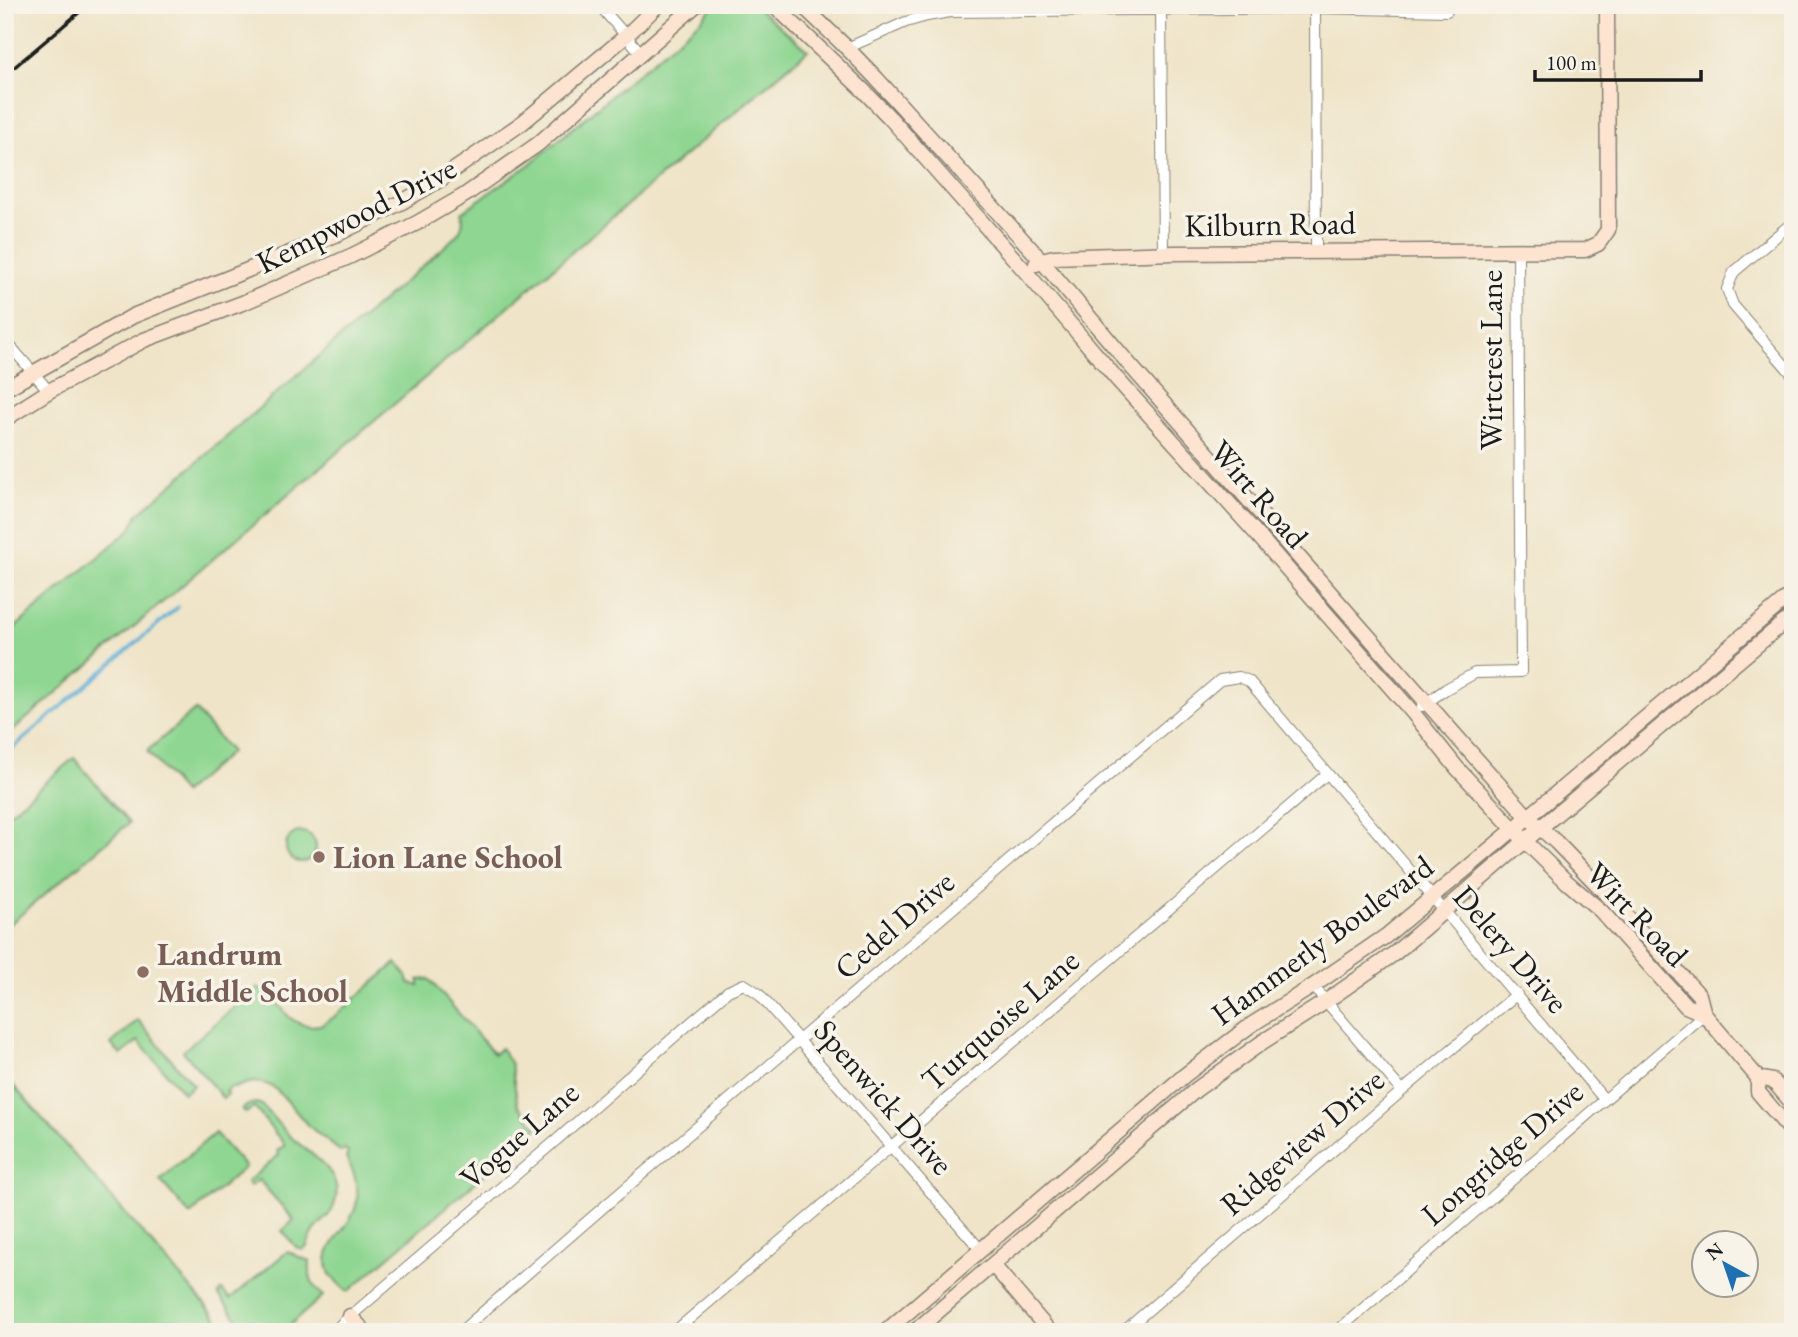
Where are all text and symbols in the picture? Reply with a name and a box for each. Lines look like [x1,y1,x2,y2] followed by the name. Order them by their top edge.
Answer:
[1535,38,1702,82] scale bar
[1546,49,1597,76] text: 100 m
[249,147,463,283] street label: Kempwood Drive
[1184,201,1357,246] street label: Kilburn Road
[1470,270,1512,450] street label: Wirtcrest Lane
[1200,431,1318,558] street label: Wirt Road
[333,836,563,878] place label: Lion Lane School
[1203,845,1442,1035] street label: Hammerly Boulevard
[311,849,327,865] marker: Lion Lane School
[1577,852,1698,976] street label: Wirt Road
[825,861,963,989] street label: Cedel Drive
[1444,876,1578,1022] street label: Delery Drive
[157,933,348,1012] place label: Landrum Middle School
[912,940,1088,1100] street label: Turquoise Lane
[135,964,151,980] marker: Landrum Middle School
[805,1011,963,1183] street label: Spenwick Drive
[1211,1059,1393,1225] street label: Ridgeview Drive
[1412,1071,1592,1235] street label: Longridge Drive
[451,1072,587,1198] street label: Vogue Lane
[1689,1228,1759,1298] north arrow
[1700,1236,1729,1266] text: N

